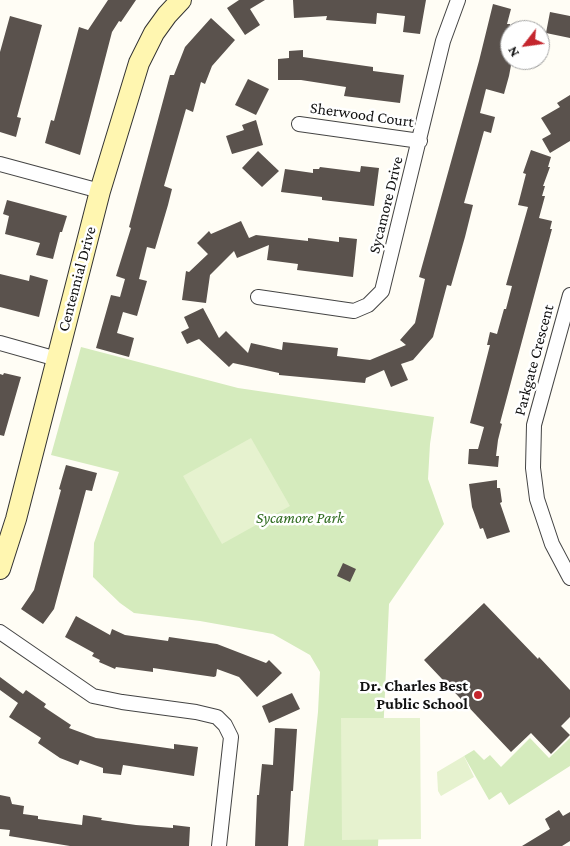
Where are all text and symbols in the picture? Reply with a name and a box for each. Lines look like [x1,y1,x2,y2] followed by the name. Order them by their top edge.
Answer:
[500,20,550,70] north arrow
[504,44,522,60] text: N
[309,98,415,132] street label: Sherwood Court
[365,154,407,256] street label: Sycamore Drive
[54,224,100,334] street label: Centennial Drive
[510,302,558,418] street label: Parkgate Crescent
[256,508,344,528] park label: Sycamore Park
[360,676,468,714] place label: Dr. Charles Best Public School
[472,689,484,701] marker: Dr. Charles Best Public School

